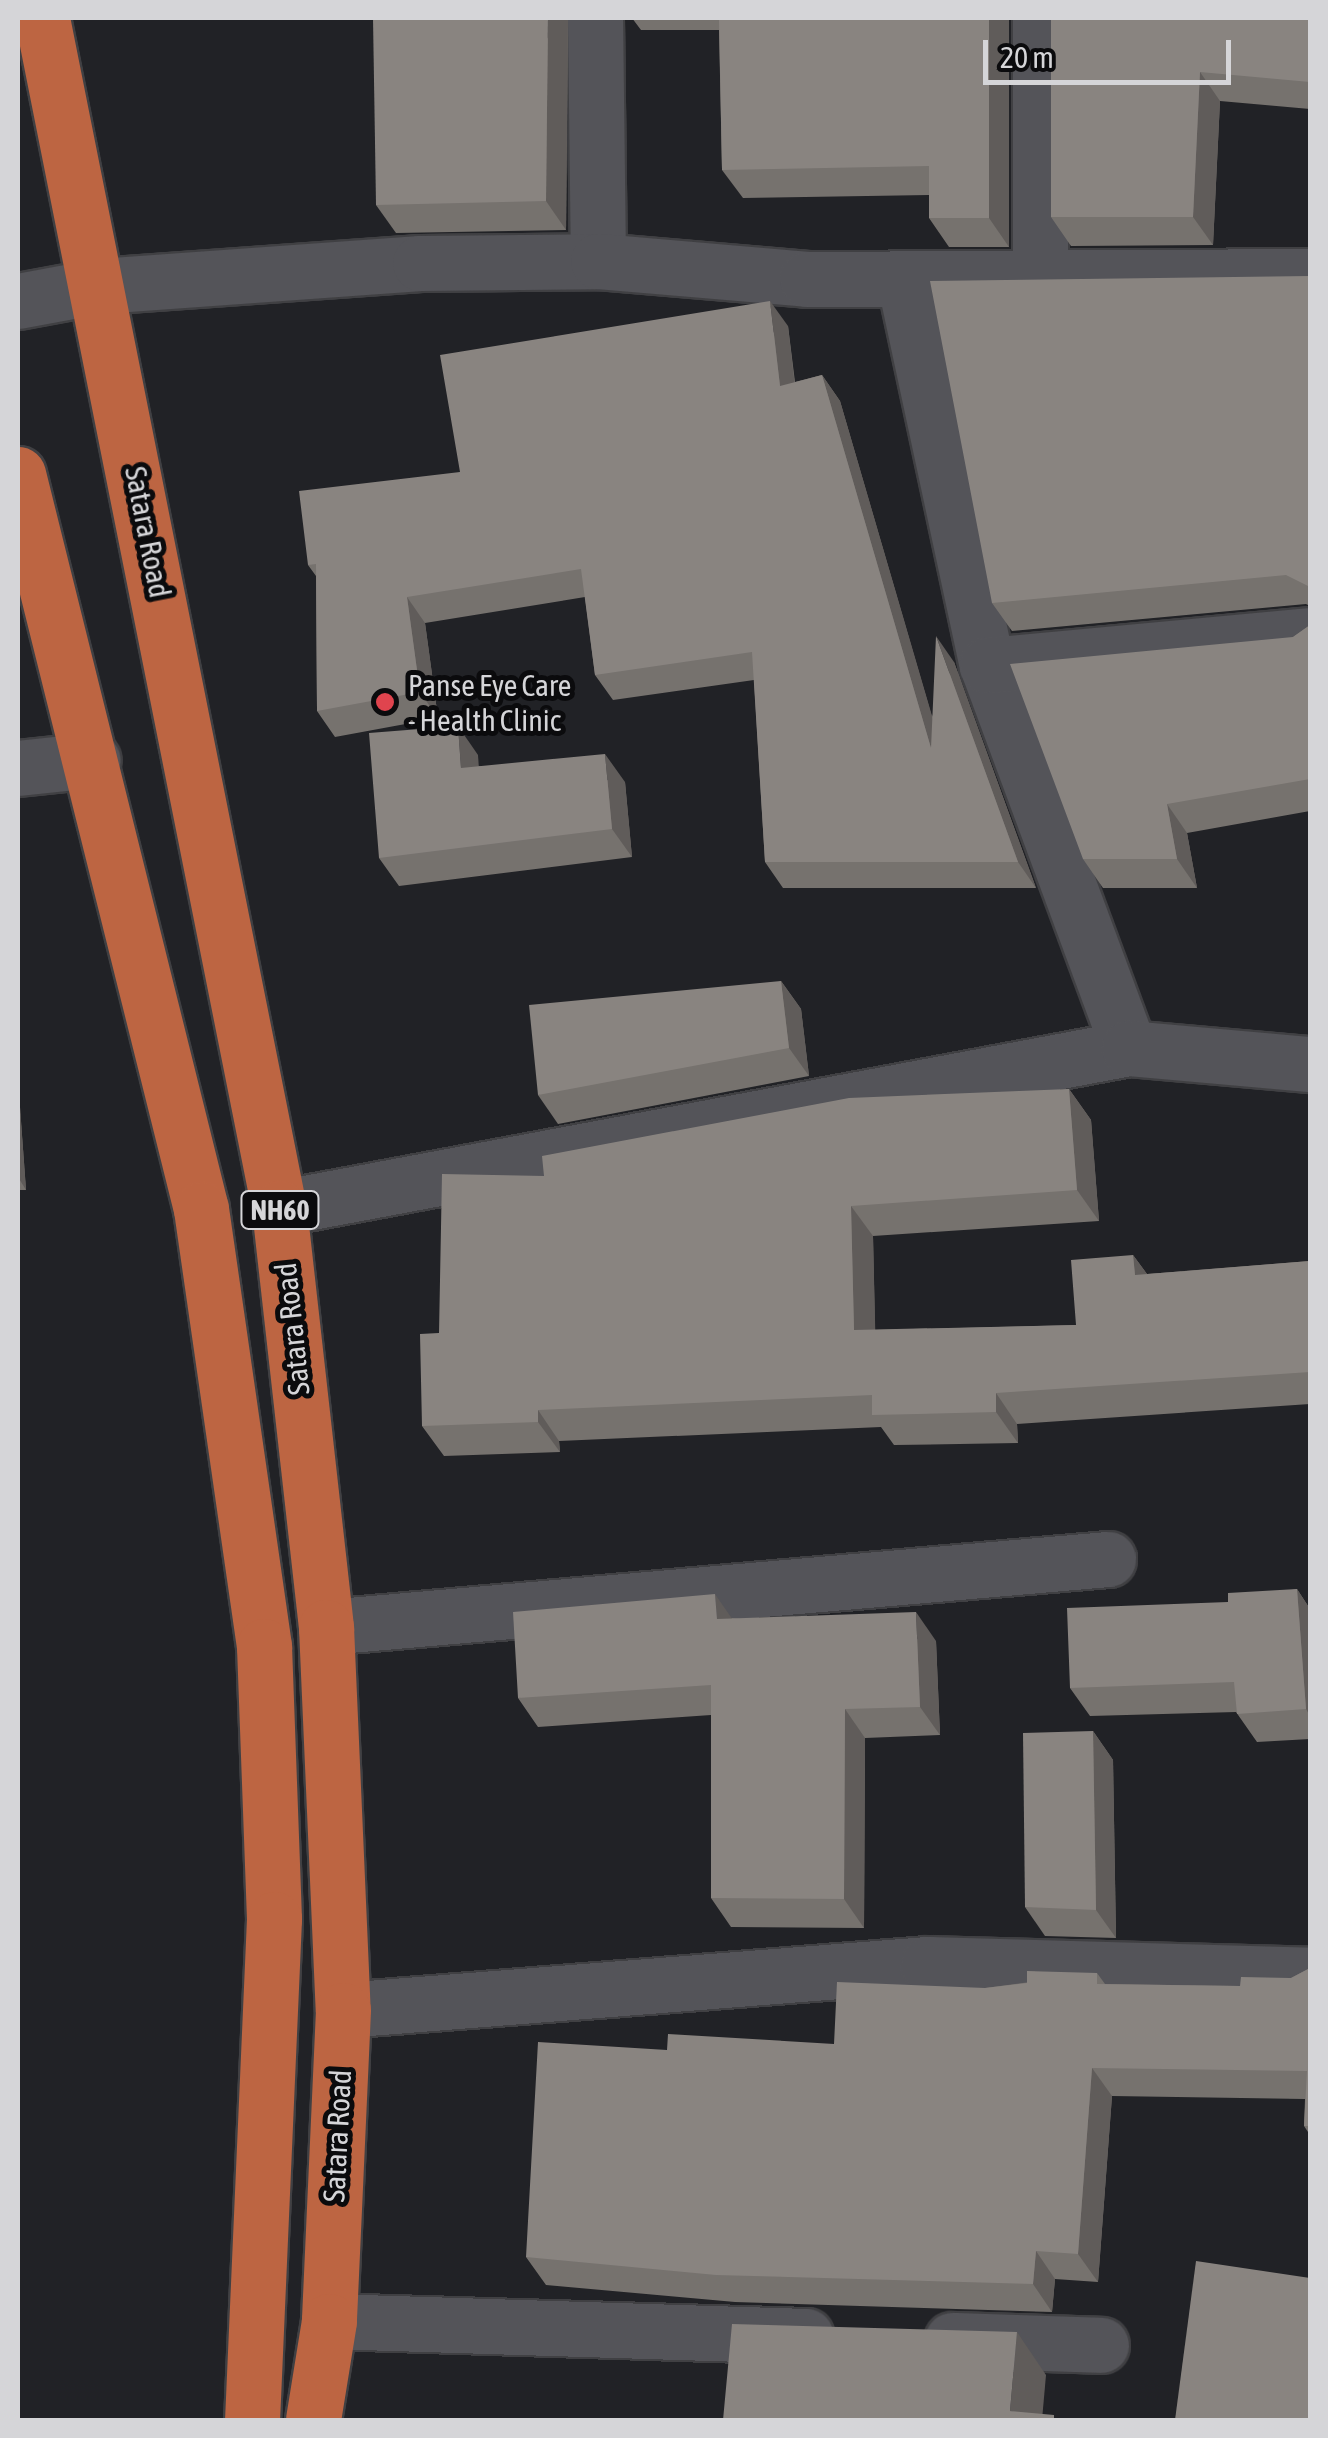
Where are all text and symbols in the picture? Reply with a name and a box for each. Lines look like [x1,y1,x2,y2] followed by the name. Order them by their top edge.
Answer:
[988,20,1236,82] scale bar
[1000,40,1054,74] text: 20 m
[118,463,178,601] street label: Satara Road
[408,667,571,738] place label: Panse Eye Care - Health Clinic
[372,689,398,715] marker: Panse Eye Care - Health Clinic
[240,1187,320,1233] road number: NH60
[267,1261,317,1397] street label: Satara Road
[316,2069,358,2203] street label: Satara Road

